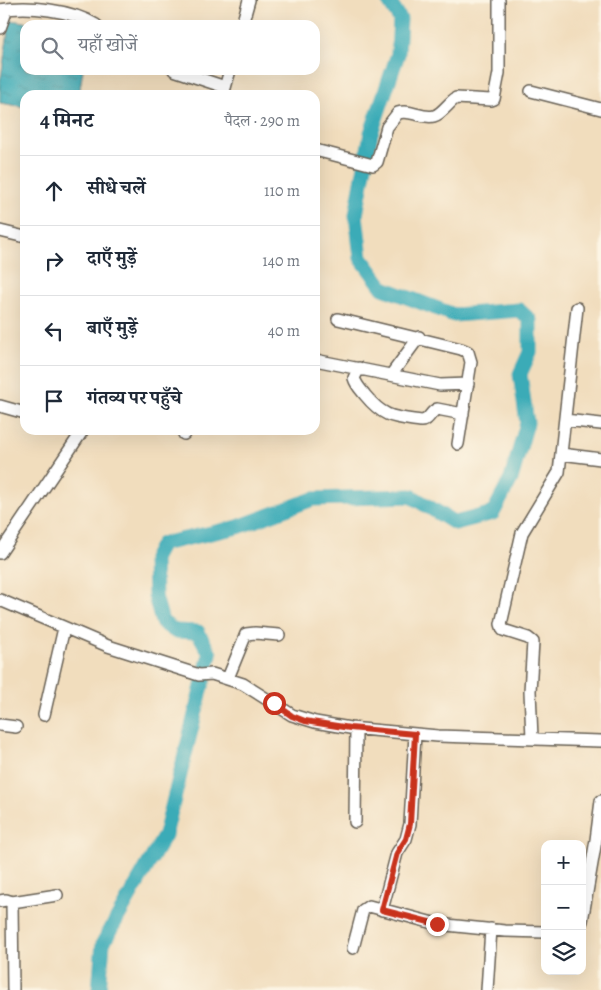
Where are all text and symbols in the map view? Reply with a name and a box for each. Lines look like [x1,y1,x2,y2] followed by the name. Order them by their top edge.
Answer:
[20,20,320,75] search box
[78,32,137,58] text: यहाँ खोजें
[38,34,66,62] icon: search
[40,106,93,134] text: 4 मिनट
[224,110,300,132] text: पैदल · 290 m
[87,175,145,201] text: सीधे चलें
[40,177,68,205] icon: ahead
[264,180,300,202] text: 110 m
[87,245,137,271] text: दाएँ मुड़ें
[40,247,68,275] icon: right
[262,250,300,272] text: 140 m
[87,315,137,341] text: बाएँ मुड़ें
[40,317,68,345] icon: left
[268,320,300,342] text: 40 m
[87,385,182,411] text: गंतव्य पर पहुँचे
[40,387,68,415] icon: arrive
[263,692,286,715] route start
[541,840,586,975] map controls
[541,840,586,885] button: +
[541,885,586,930] button: −
[426,913,449,936] route end
[541,930,586,975] button: layers

